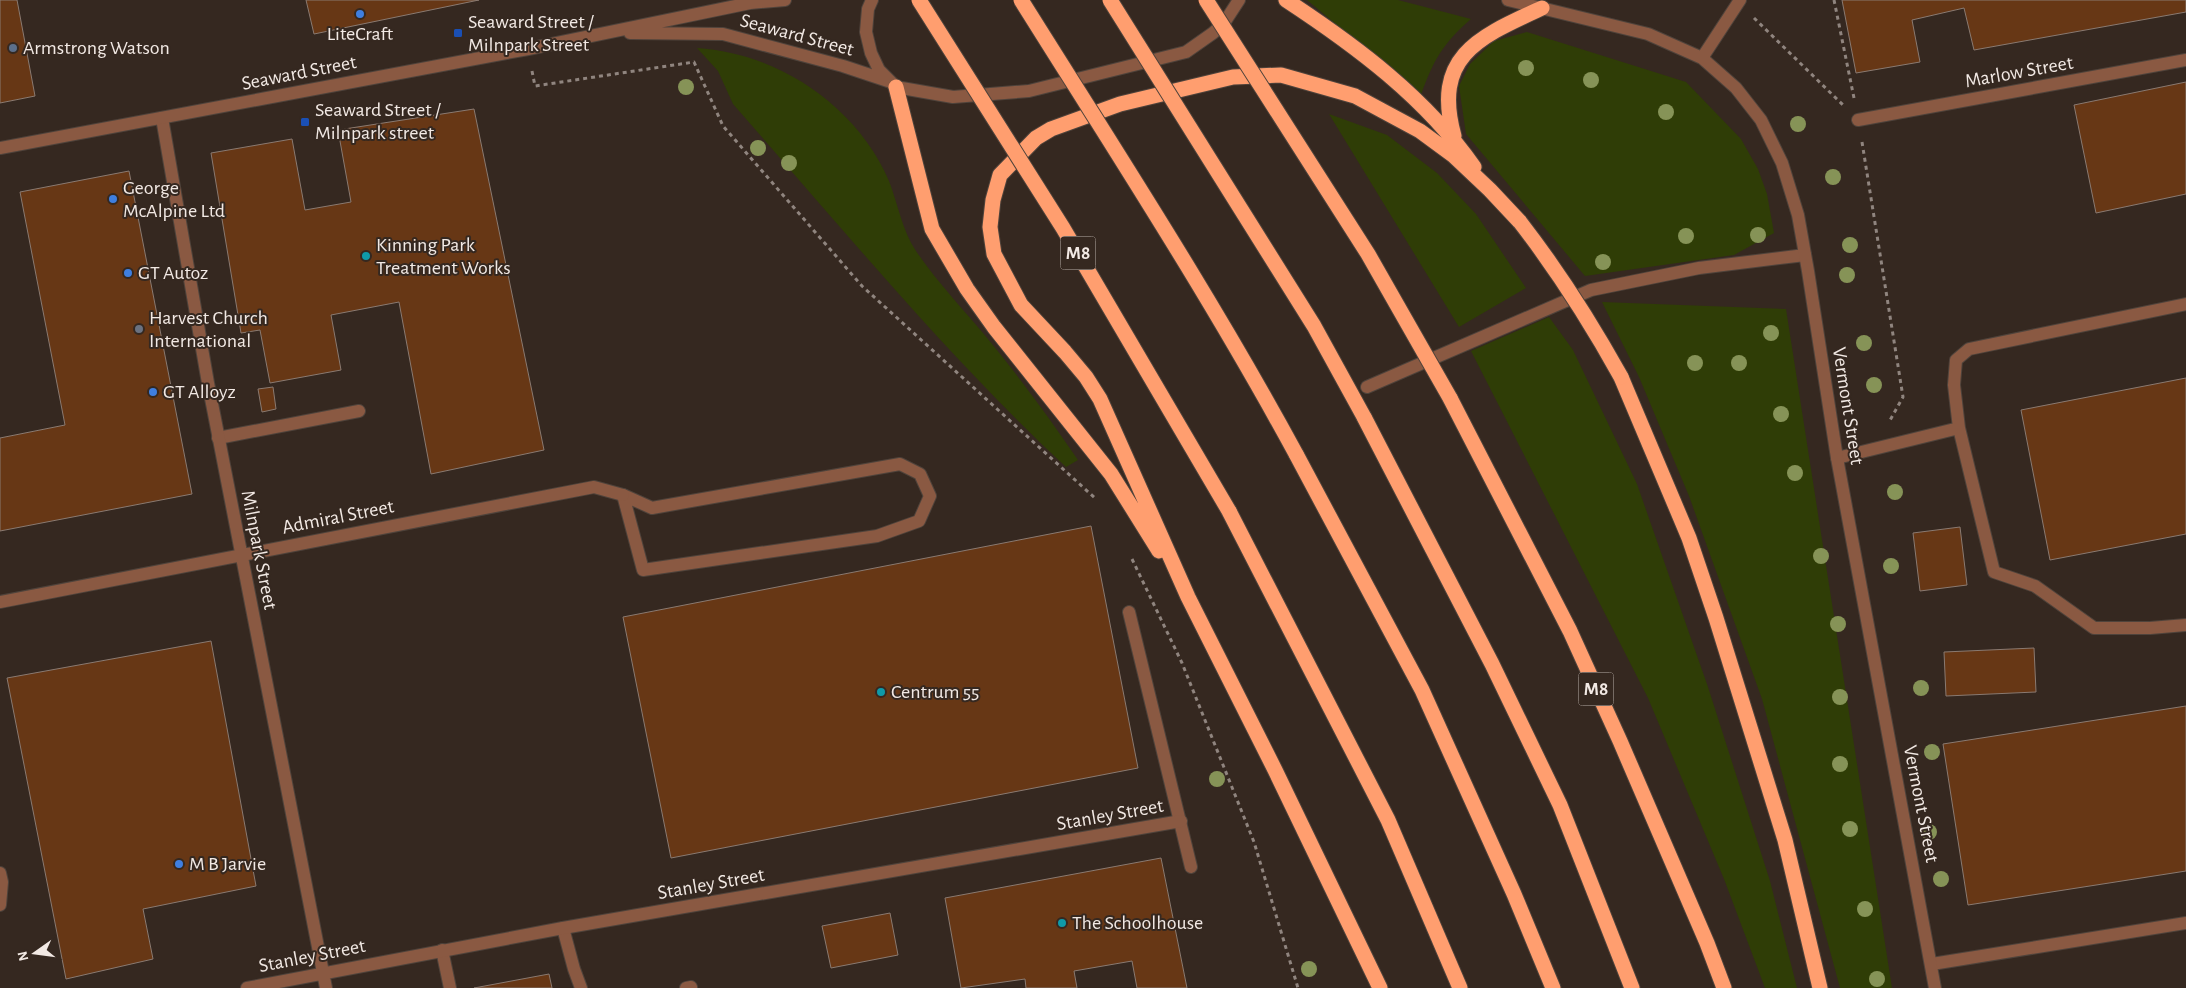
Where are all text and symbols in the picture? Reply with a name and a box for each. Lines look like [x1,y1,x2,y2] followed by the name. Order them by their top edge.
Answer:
[354,8,366,20] marker: LiteCraft
[738,10,857,60] street label: Seaward Street
[468,12,594,55] place label: Seaward Street / Milnpark Street
[327,24,394,44] place label: LiteCraft
[452,27,464,39] marker: Seaward Street / Milnpark Street
[23,38,170,58] place label: Armstrong Watson
[7,42,19,54] marker: Armstrong Watson
[240,52,359,94] street label: Seaward Street
[1963,53,2075,91] street label: Marlow Street
[315,100,441,143] place label: Seaward Street / Milnpark street
[299,116,311,128] marker: Seaward Street / Milnpark street
[123,178,225,221] place label: George McAlpine Ltd
[107,193,119,205] marker: George McAlpine Ltd
[376,235,511,278] place label: Kinning Park Treatment Works
[1060,237,1096,270] road number: M8
[360,250,372,262] marker: Kinning Park Treatment Works
[138,263,208,283] place label: GT Autoz
[122,267,134,279] marker: GT Autoz
[149,308,268,351] place label: Harvest Church International
[133,323,145,335] marker: Harvest Church International
[1829,346,1867,467] street label: Vermont Street
[163,382,236,402] place label: GT Alloyz
[147,386,159,398] marker: GT Alloyz
[238,489,280,612] street label: Milnpark Street
[281,496,396,538] street label: Admiral Street
[1578,672,1614,706] road number: M8
[891,682,979,702] place label: Centrum 55
[875,686,887,698] marker: Centrum 55
[1900,744,1942,865] street label: Vermont Street
[1055,796,1166,834] street label: Stanley Street
[189,854,266,874] place label: M B Jarvie
[173,858,185,870] marker: M B Jarvie
[656,865,767,903] street label: Stanley Street
[1072,913,1203,933] place label: The Schoolhouse
[1056,917,1068,929] marker: The Schoolhouse
[10,928,60,978] north arrow
[257,936,368,976] street label: Stanley Street
[15,949,31,962] text: N

